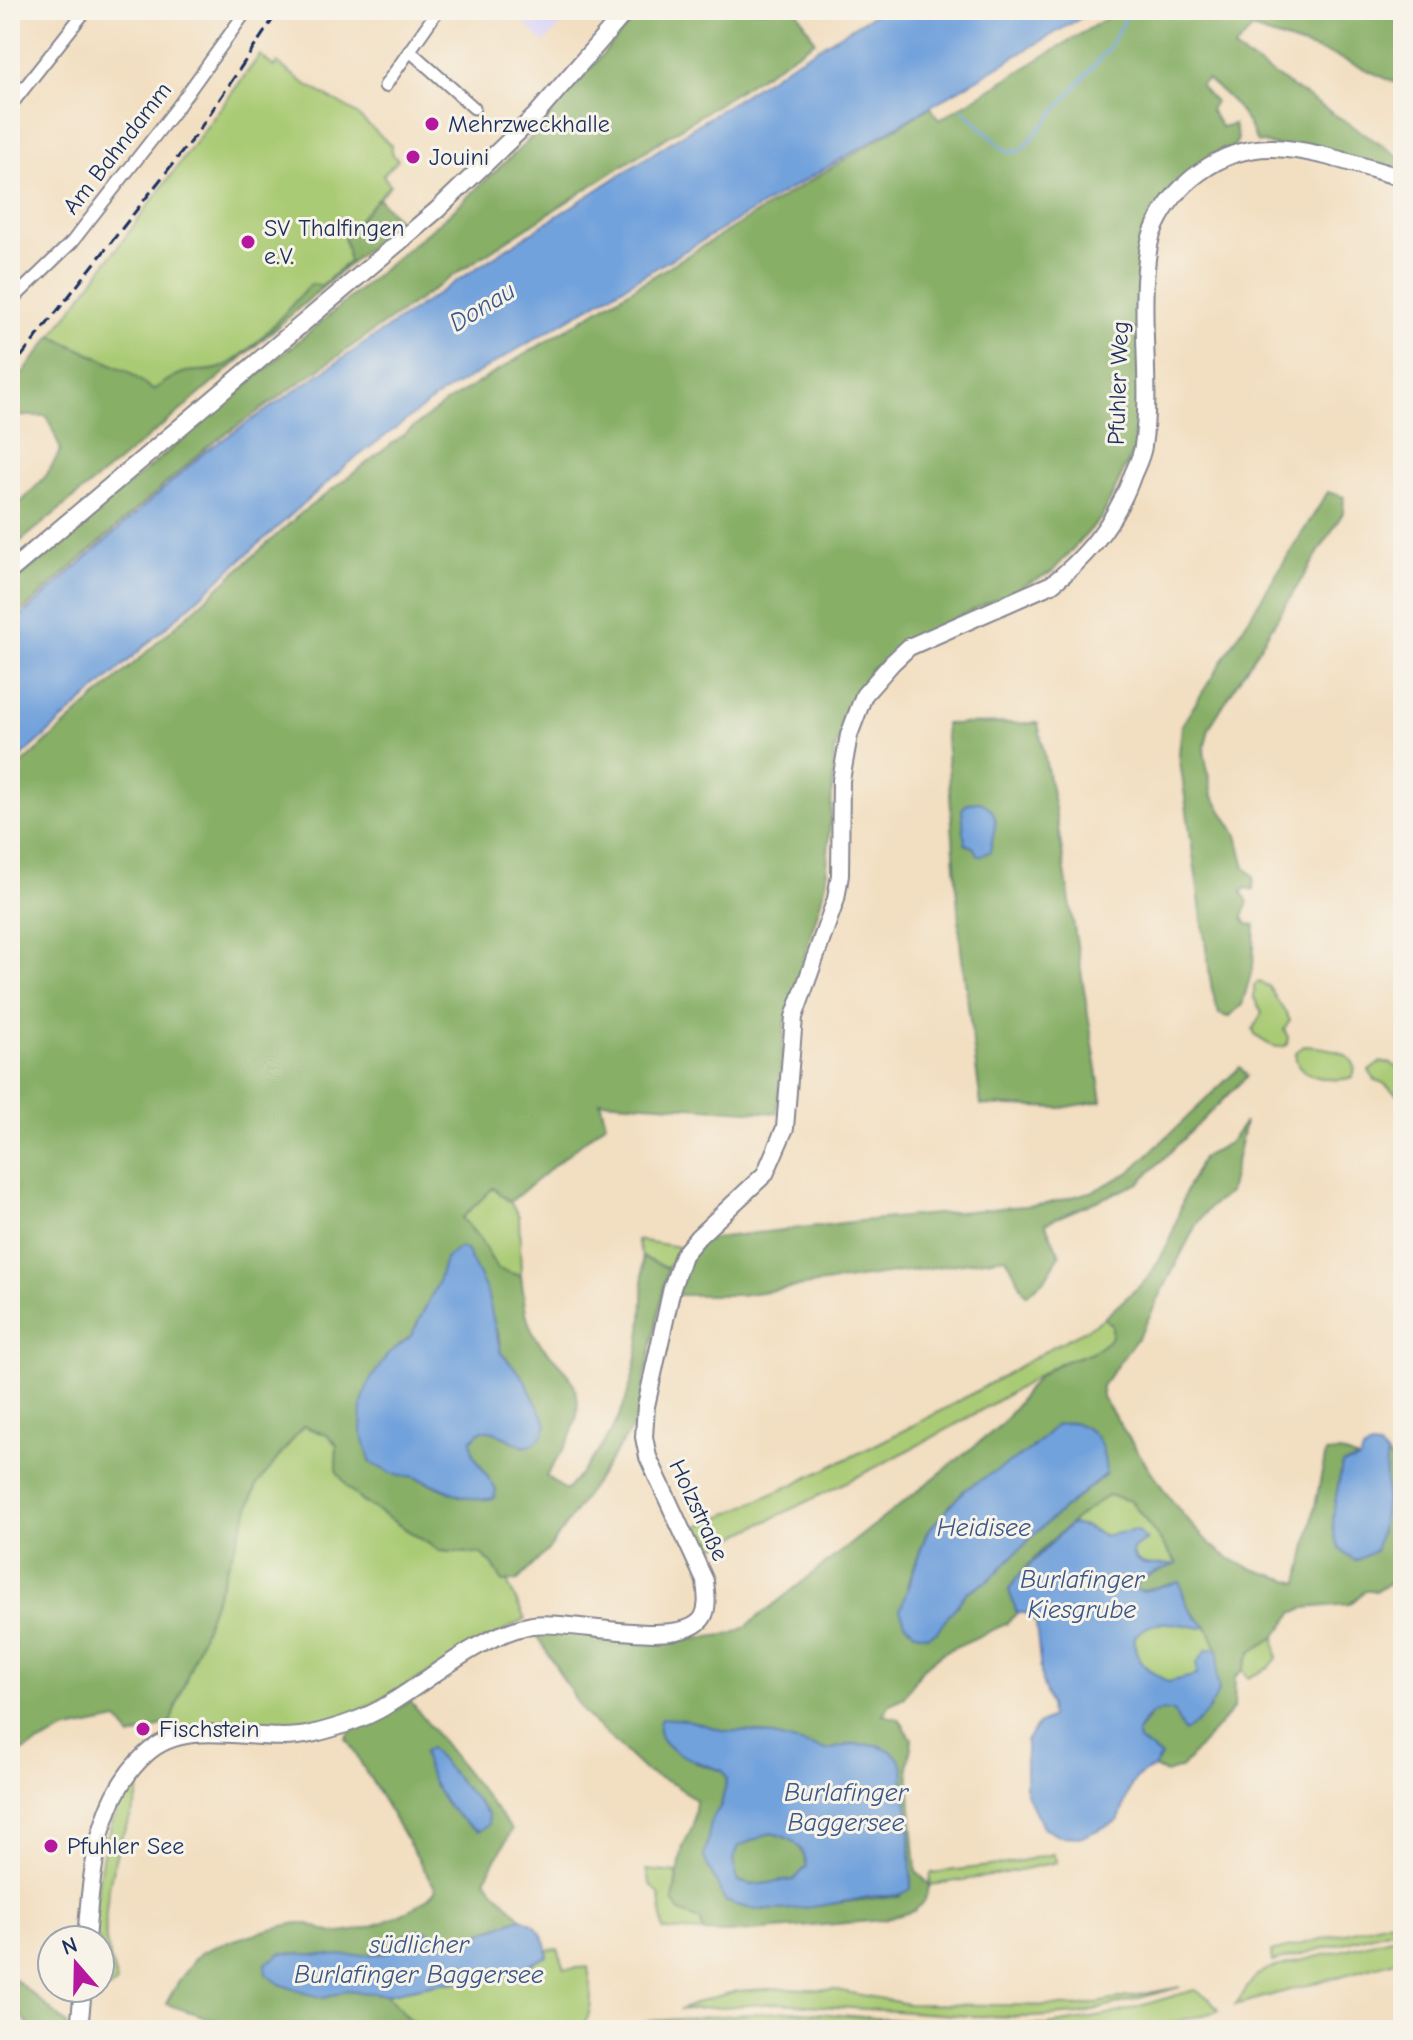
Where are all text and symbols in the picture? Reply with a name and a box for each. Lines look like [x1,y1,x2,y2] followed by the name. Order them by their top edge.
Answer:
[57,76,177,220] street label: Am Bahndamm
[448,110,610,138] place label: Mehrzweckhalle
[423,115,441,133] marker: Mehrzweckhalle
[429,143,489,171] place label: Jouini
[404,148,422,166] marker: Jouini
[264,214,405,270] place label: SV Thalfingen e.V.
[239,233,257,251] marker: SV Thalfingen e.V.
[444,276,521,338] water label: Donau
[1102,321,1134,445] street label: Pfuhler Weg
[663,1455,735,1565] street label: Holzstraße
[937,1513,1031,1543] water label: Heidisee
[1020,1565,1146,1625] water label: Burlafinger Kiesgrube
[159,1715,260,1743] place label: Fischstein
[134,1720,152,1738] marker: Fischstein
[784,1778,910,1838] water label: Burlafinger Baggersee
[67,1832,184,1860] place label: Pfuhler See
[42,1837,60,1855] marker: Pfuhler See
[36,1924,116,2004] north arrow
[294,1930,544,1990] water label: südlicher Burlafinger Baggersee
[58,1931,81,1961] text: N

